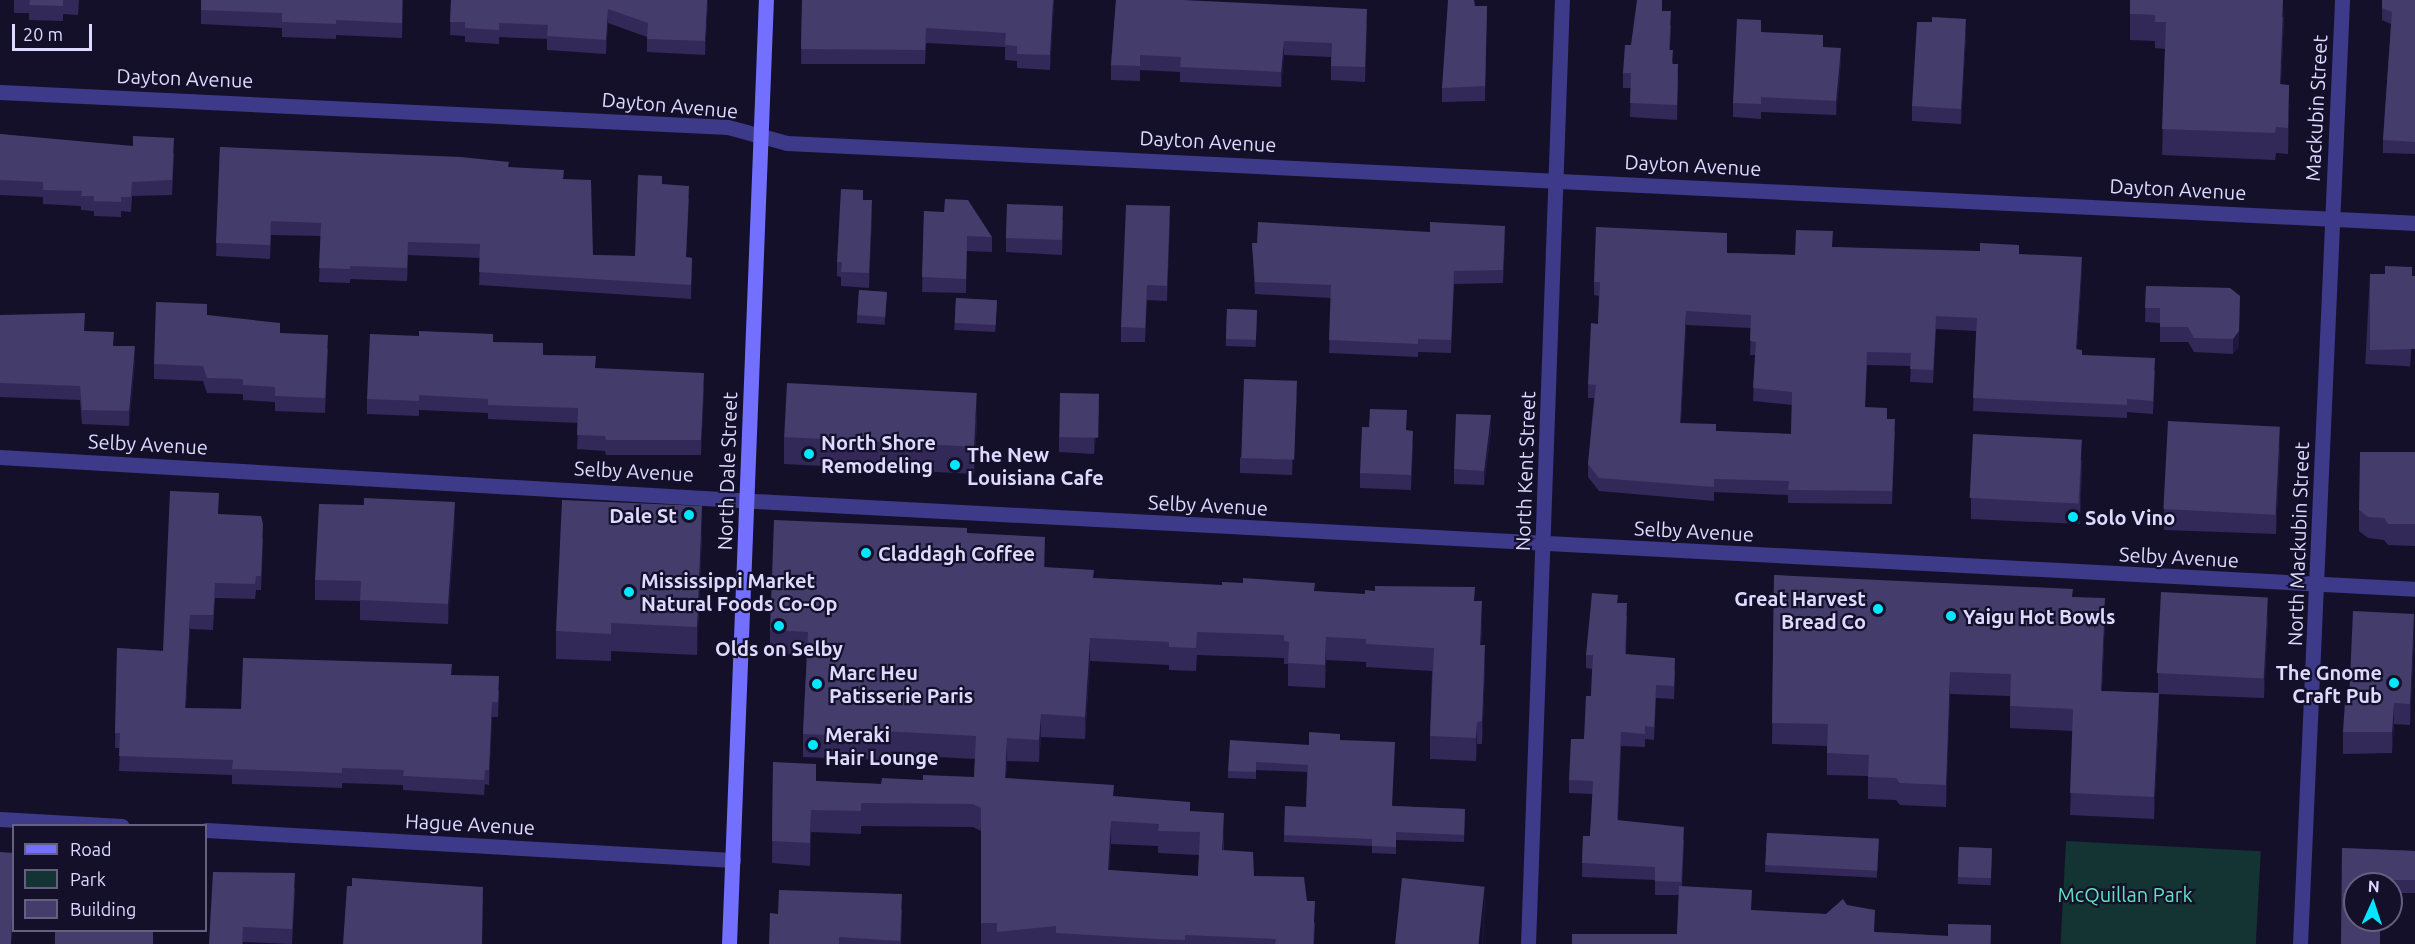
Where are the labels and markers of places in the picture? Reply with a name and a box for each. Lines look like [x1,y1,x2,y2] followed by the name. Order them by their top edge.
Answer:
[821,430,936,477] place label: North Shore Remodeling
[967,442,1104,489] place label: The New Louisiana Cafe
[802,447,816,461] marker: North Shore Remodeling
[948,458,962,472] marker: The New Louisiana Cafe
[609,503,677,527] place label: Dale St
[2085,505,2175,529] place label: Solo Vino
[682,508,696,522] marker: Dale St
[2066,510,2080,524] marker: Solo Vino
[878,541,1035,565] place label: Claddagh Coffee
[859,546,873,560] marker: Claddagh Coffee
[641,568,838,615] place label: Mississippi Market Natural Foods Co-Op
[622,585,636,599] marker: Mississippi Market Natural Foods Co-Op
[1734,586,1866,633] place label: Great Harvest Bread Co
[1871,602,1885,616] marker: Great Harvest Bread Co
[1963,604,2115,628] place label: Yaigu Hot Bowls
[1944,609,1958,623] marker: Yaigu Hot Bowls
[772,619,786,633] marker: Olds on Selby
[715,636,843,660] place label: Olds on Selby
[829,660,973,707] place label: Marc Heu Patisserie Paris
[2276,660,2382,707] place label: The Gnome Craft Pub
[2387,676,2401,690] marker: The Gnome Craft Pub
[810,677,824,691] marker: Marc Heu Patisserie Paris
[825,722,939,769] place label: Meraki Hair Lounge
[806,738,820,752] marker: Meraki Hair Lounge

